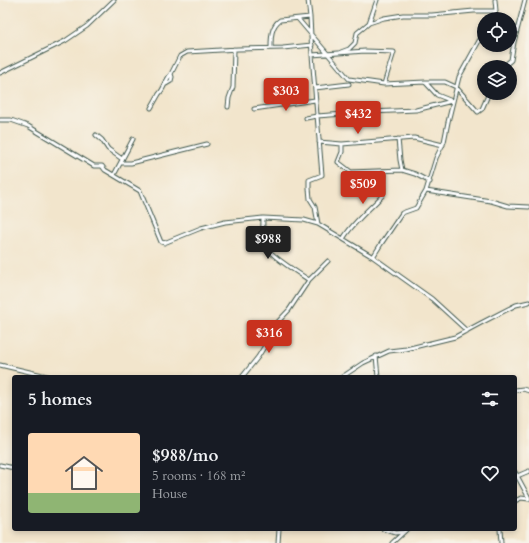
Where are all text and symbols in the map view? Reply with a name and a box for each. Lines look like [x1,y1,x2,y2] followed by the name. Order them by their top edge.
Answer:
[477,12,517,100] map controls
[477,12,517,52] button: locate
[477,60,517,100] button: layers
[262,78,310,112] pin: $303
[273,82,299,100] text: $303
[334,101,382,135] pin: $432
[345,105,371,123] text: $432
[339,171,387,205] pin: $509
[350,175,376,193] text: $509
[244,226,292,260] pin: $988
[255,230,281,248] text: $988
[245,320,293,354] pin: $316
[256,324,282,342] text: $316
[28,388,92,411] text: 5 homes
[479,388,501,410] icon: filters
[152,444,218,467] text: $988/mo
[60,449,108,497] icon: home
[479,462,501,484] icon: heart
[152,467,245,485] text: 5 rooms · 168 m²
[152,485,187,503] text: House

